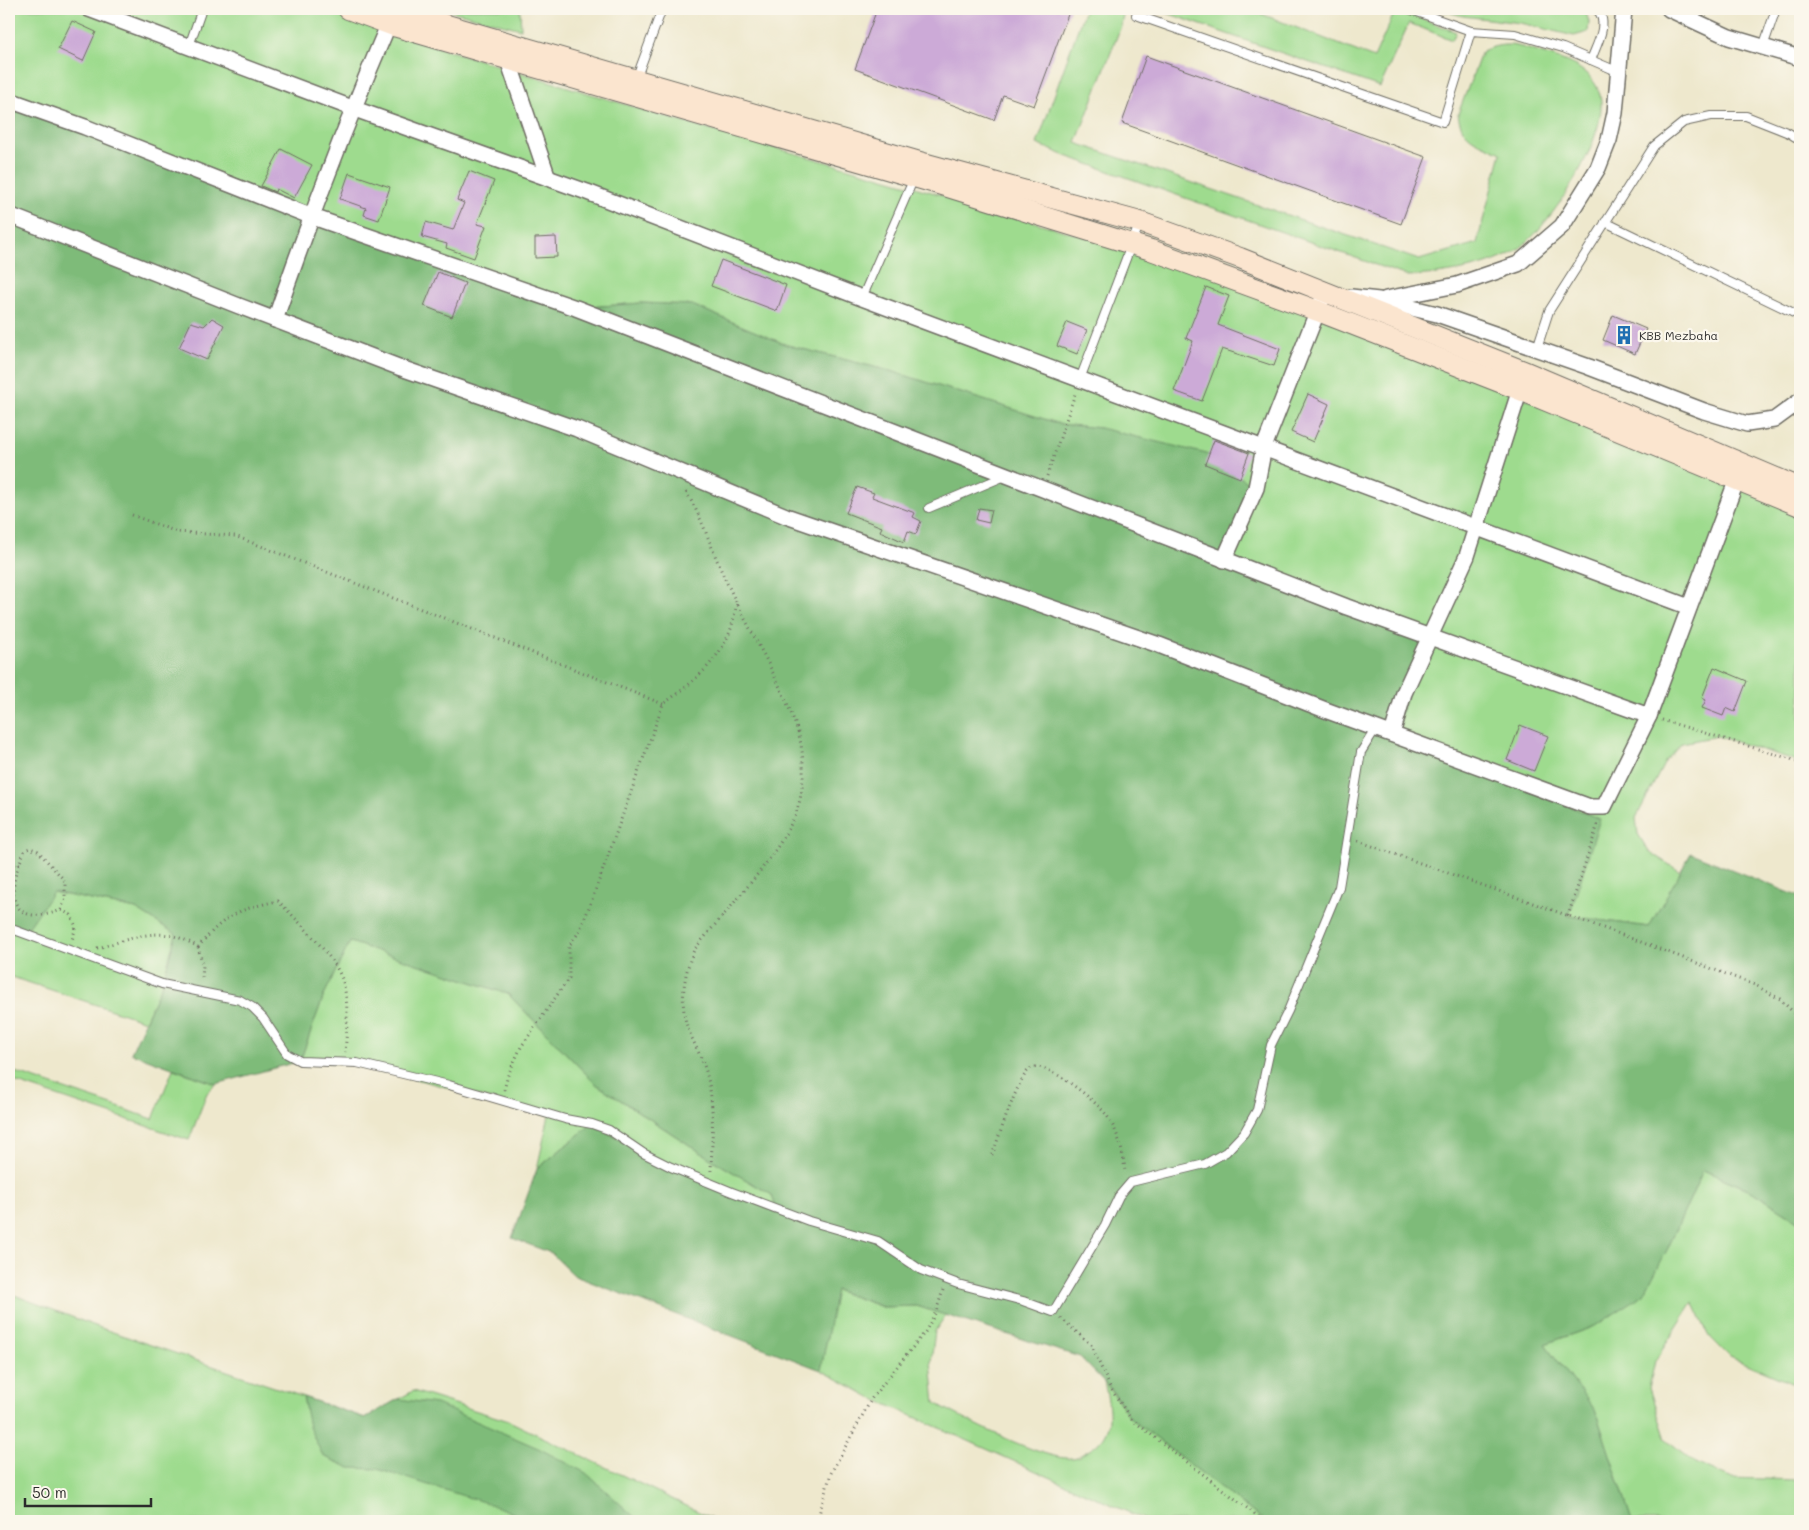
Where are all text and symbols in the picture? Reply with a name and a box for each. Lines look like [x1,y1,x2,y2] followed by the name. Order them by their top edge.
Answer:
[1613,324,1635,346] building icon: KBB Mezbaha
[1639,327,1718,343] place label: KBB Mezbaha
[25,1475,151,1507] scale bar
[32,1482,67,1502] text: 50 m

